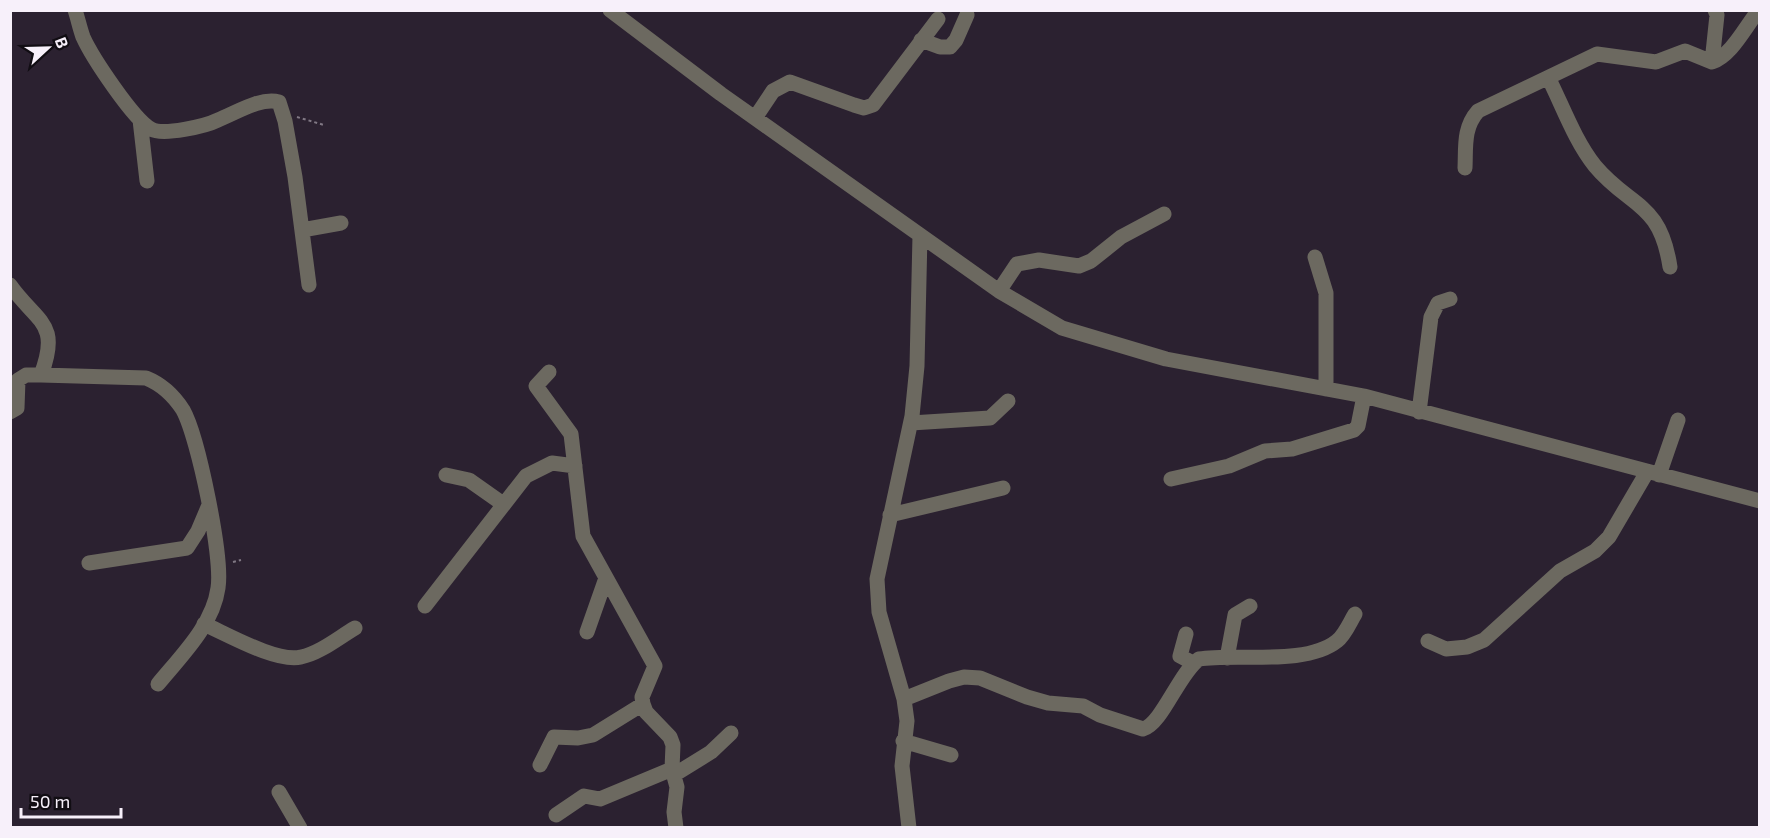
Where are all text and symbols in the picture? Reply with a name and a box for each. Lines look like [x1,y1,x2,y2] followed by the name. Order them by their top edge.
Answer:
[18,18,78,78] north arrow
[52,34,73,51] text: B
[21,781,122,819] scale bar
[30,790,70,812] text: 50 m

